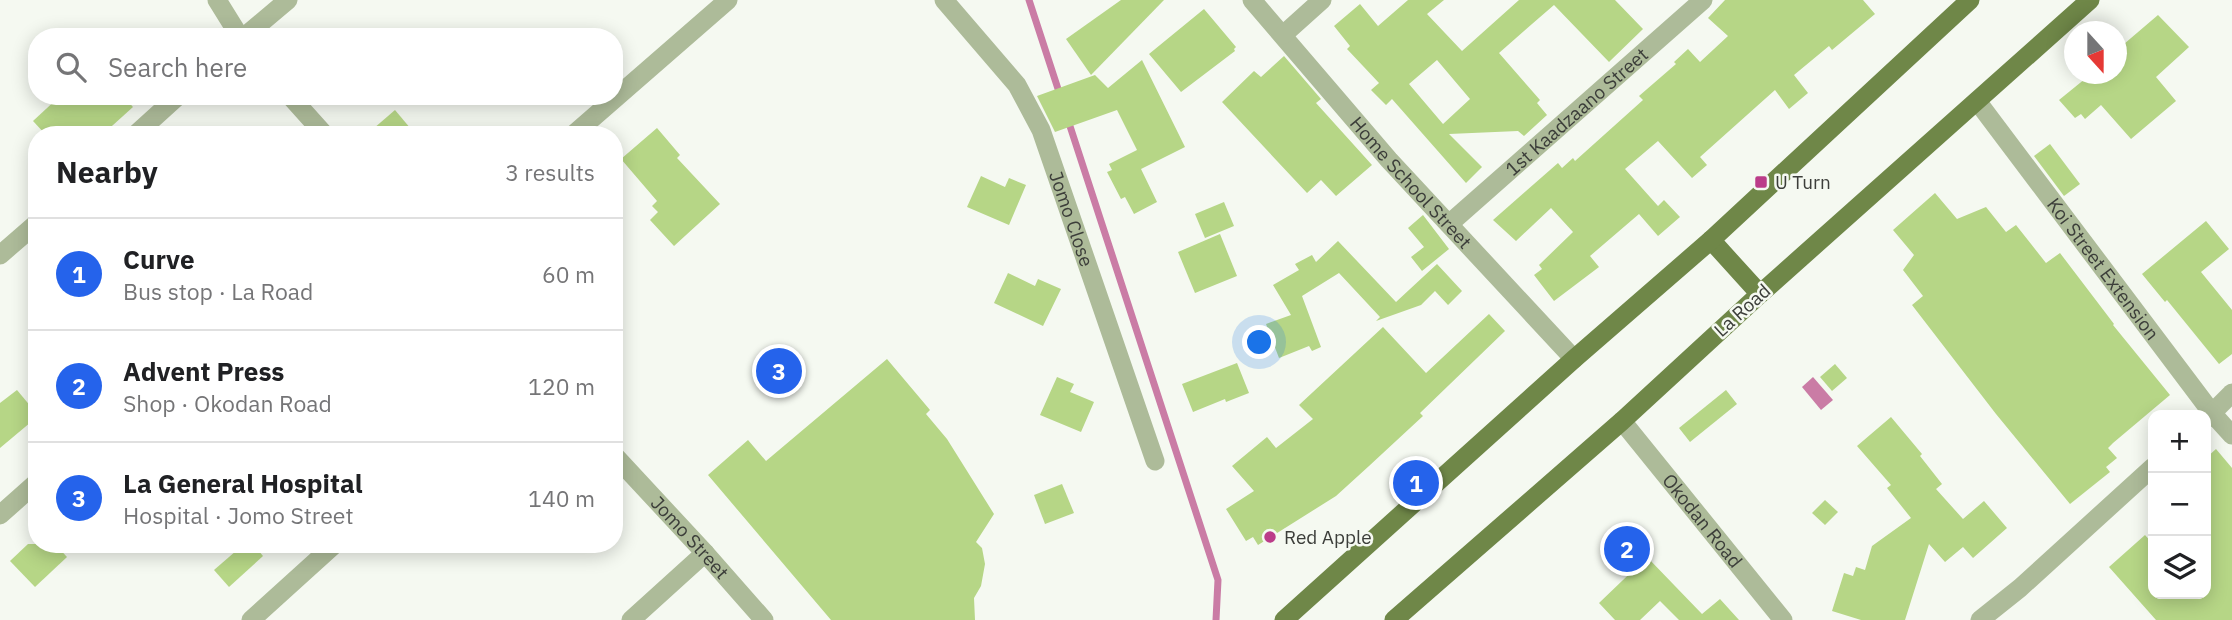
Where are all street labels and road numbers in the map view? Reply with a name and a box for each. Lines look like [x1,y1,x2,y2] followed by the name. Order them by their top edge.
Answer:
[1500,42,1653,181] street label: 1st Kaadzaano Street
[1345,111,1477,253] street label: Home School Street
[1044,168,1099,270] street label: Jomo Close
[2042,193,2165,345] street label: Koi Street Extension
[1709,278,1775,342] street label: La Road
[1657,469,1748,572] street label: Okodan Road
[646,491,734,584] street label: Jomo Street

